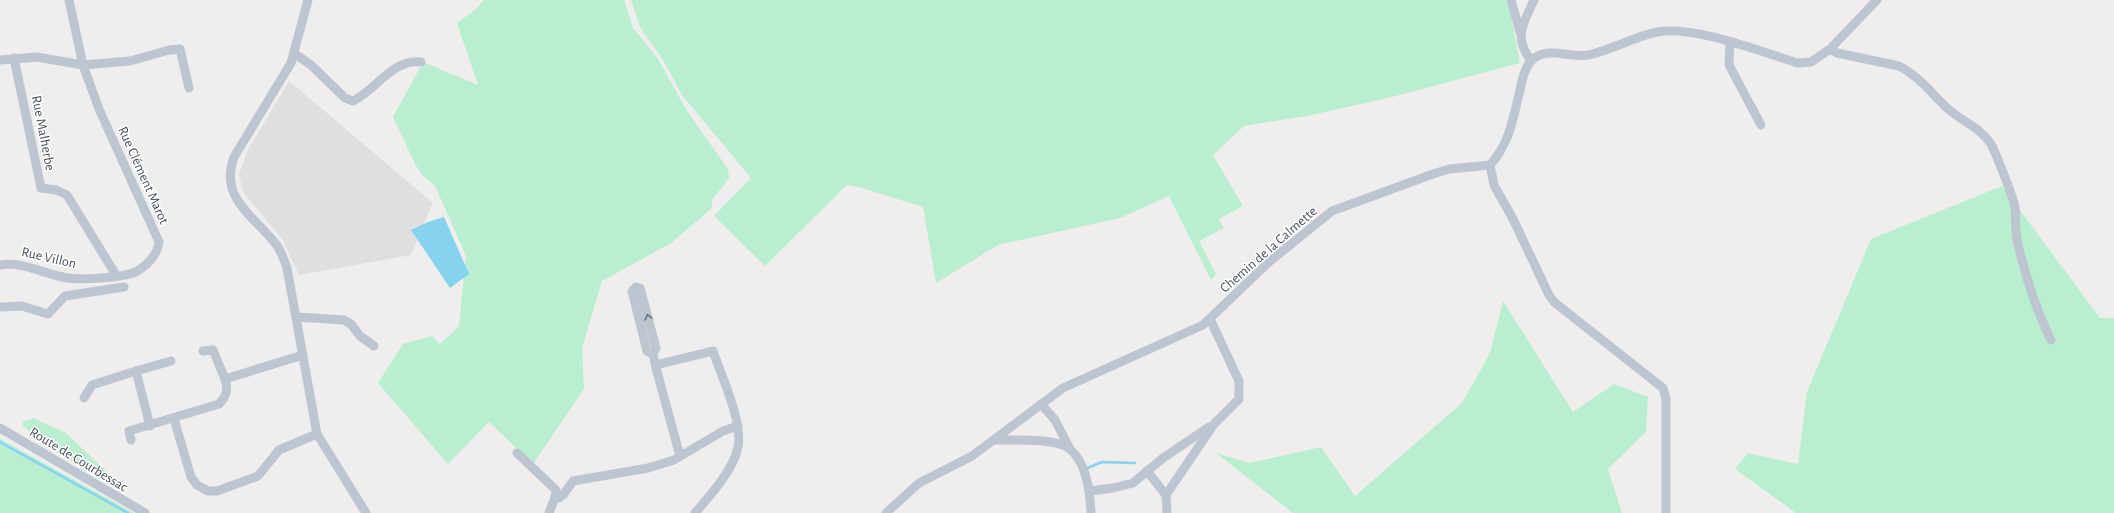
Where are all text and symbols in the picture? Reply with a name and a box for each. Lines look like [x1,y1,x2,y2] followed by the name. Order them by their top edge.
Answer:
[29,94,57,172] street label: Rue Malherbe
[115,124,171,227] street label: Rue Clément Marot
[1217,204,1320,296] street label: Chemin de la Calmette
[20,245,77,271] street label: Rue Villon
[644,314,653,321] one-way arrow
[27,425,130,495] street label: Route de Courbessac

